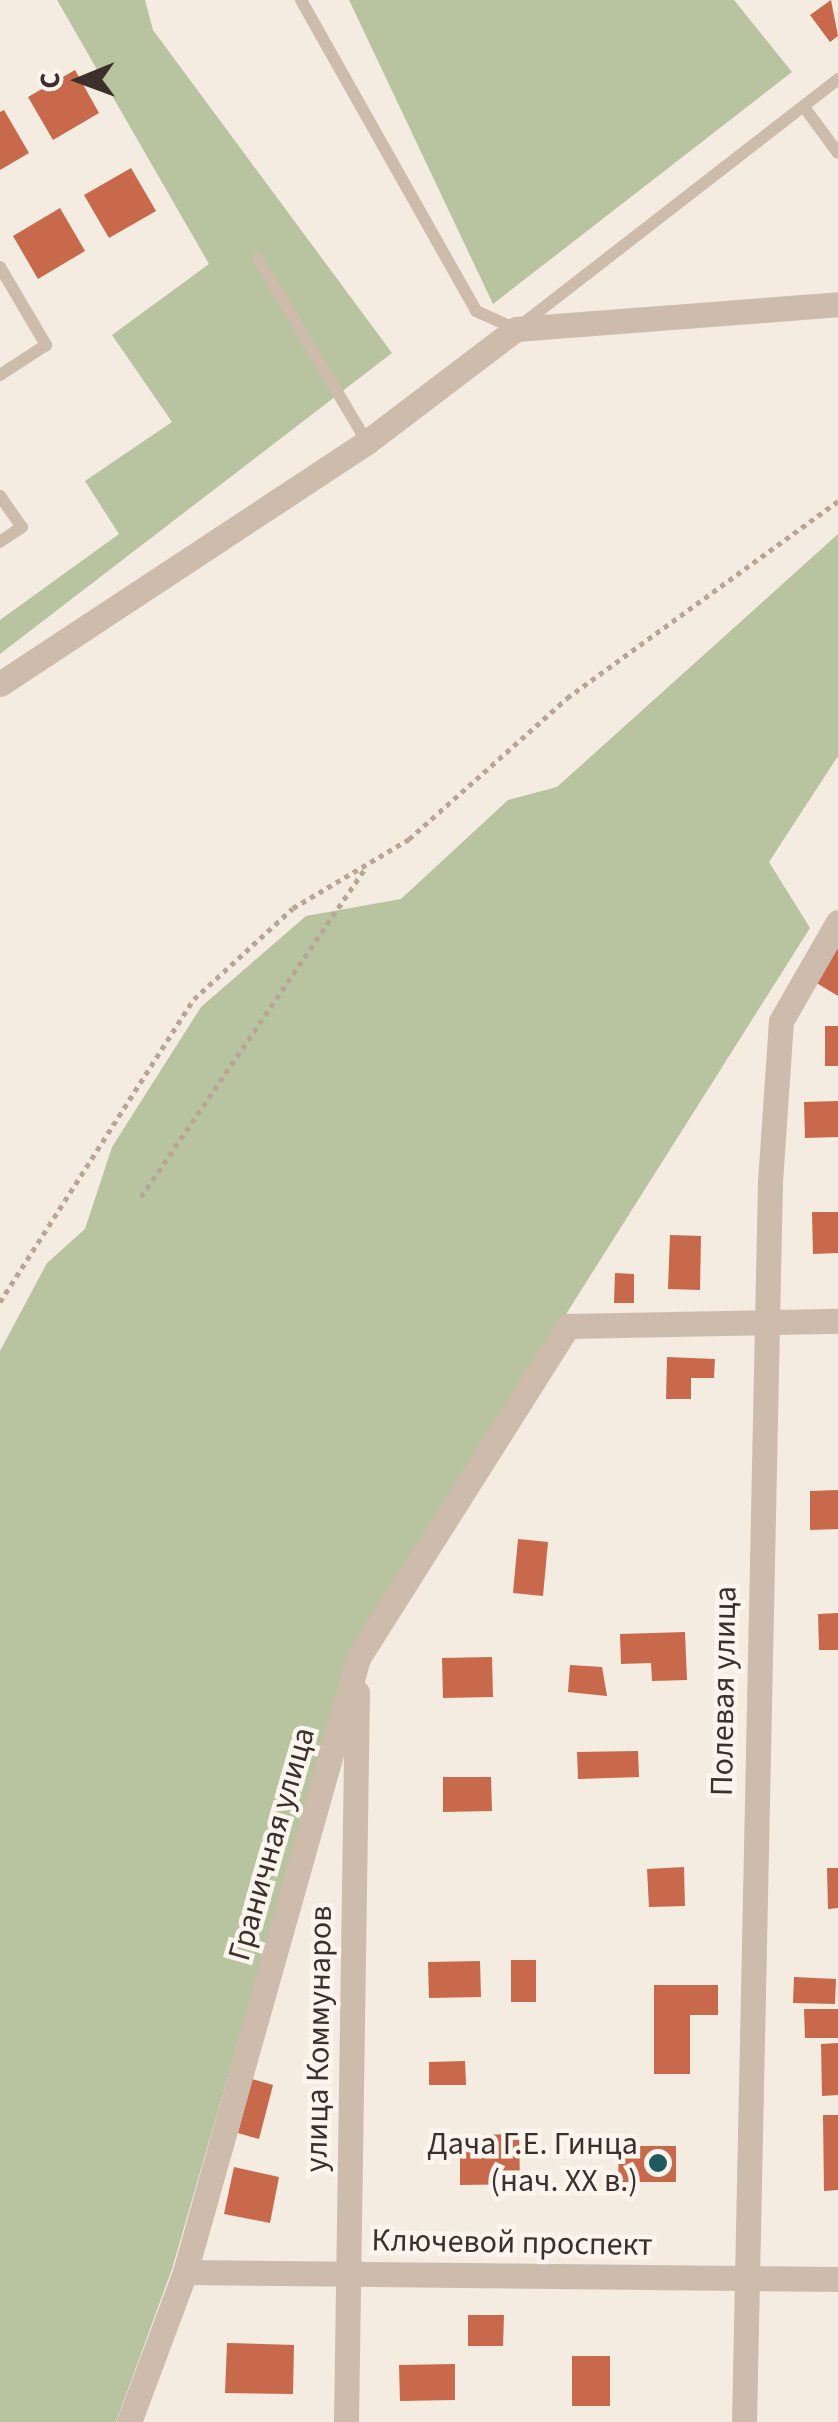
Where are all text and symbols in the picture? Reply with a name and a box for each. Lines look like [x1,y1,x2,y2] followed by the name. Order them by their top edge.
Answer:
[30,30,130,130] north arrow
[30,72,70,89] text: С
[703,1586,745,1796] street label: Полевая улица
[220,1723,324,1965] street label: Граничная улица
[297,1905,341,2173] street label: улица Коммунаров
[427,2126,638,2201] place label: Дача Г.Е. Гинца (нач. XX в.)
[647,2152,669,2174] marker: Дача Г.Е. Гинца (нач. XX в.)
[371,2221,653,2265] street label: Ключевой проспект

